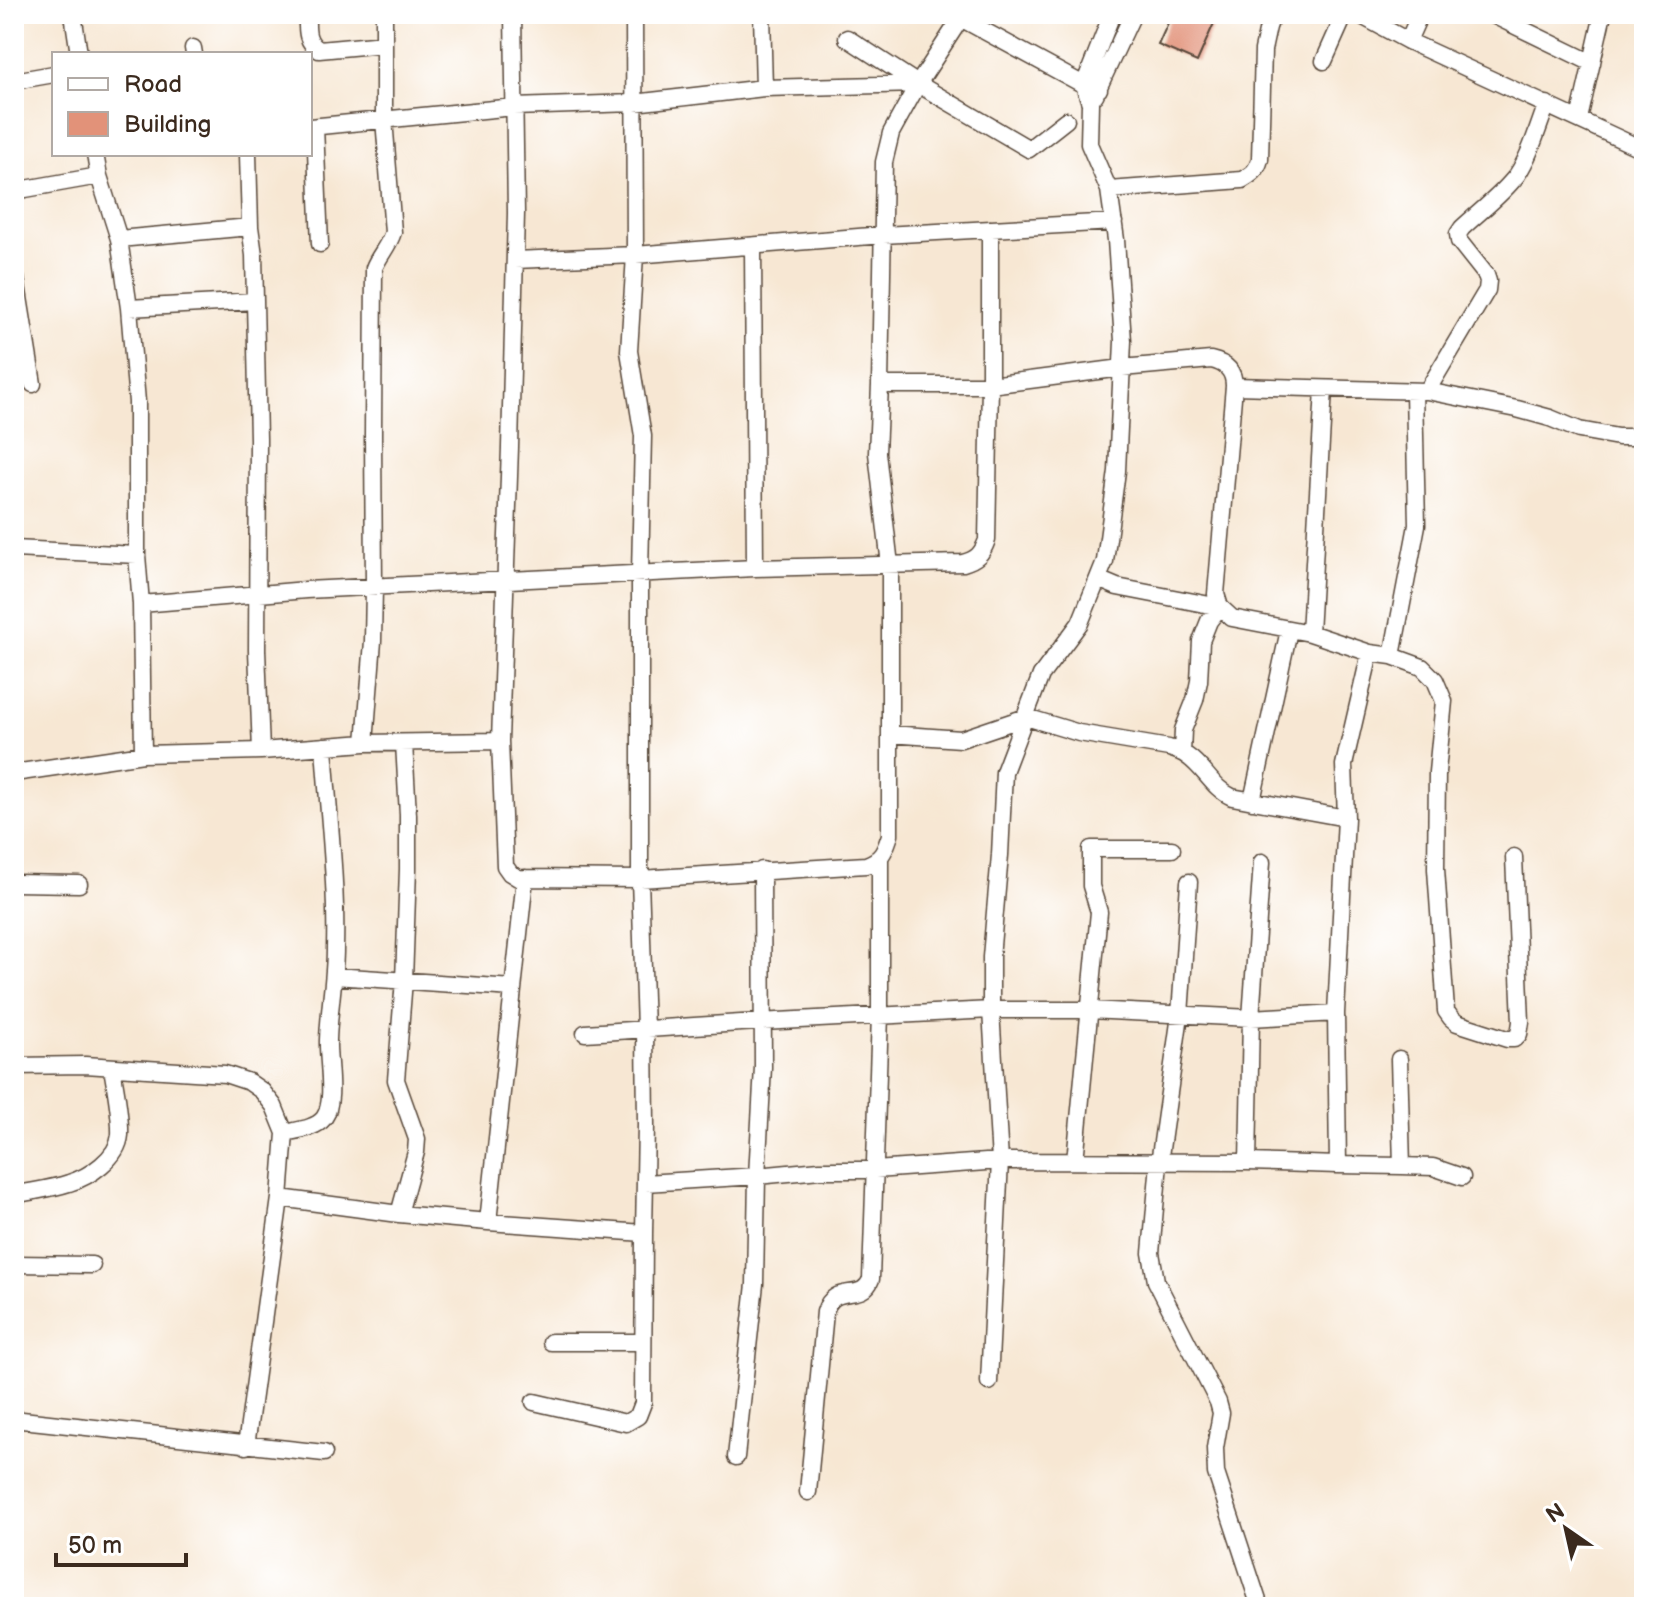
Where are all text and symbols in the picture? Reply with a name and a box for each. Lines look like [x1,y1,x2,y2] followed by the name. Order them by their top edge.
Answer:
[52,52,312,156] legend
[124,70,182,99] text: Road
[124,110,211,139] text: Building
[1526,1489,1606,1569] north arrow
[1541,1498,1570,1529] text: N
[56,1517,186,1567] scale bar
[68,1531,122,1560] text: 50 m

